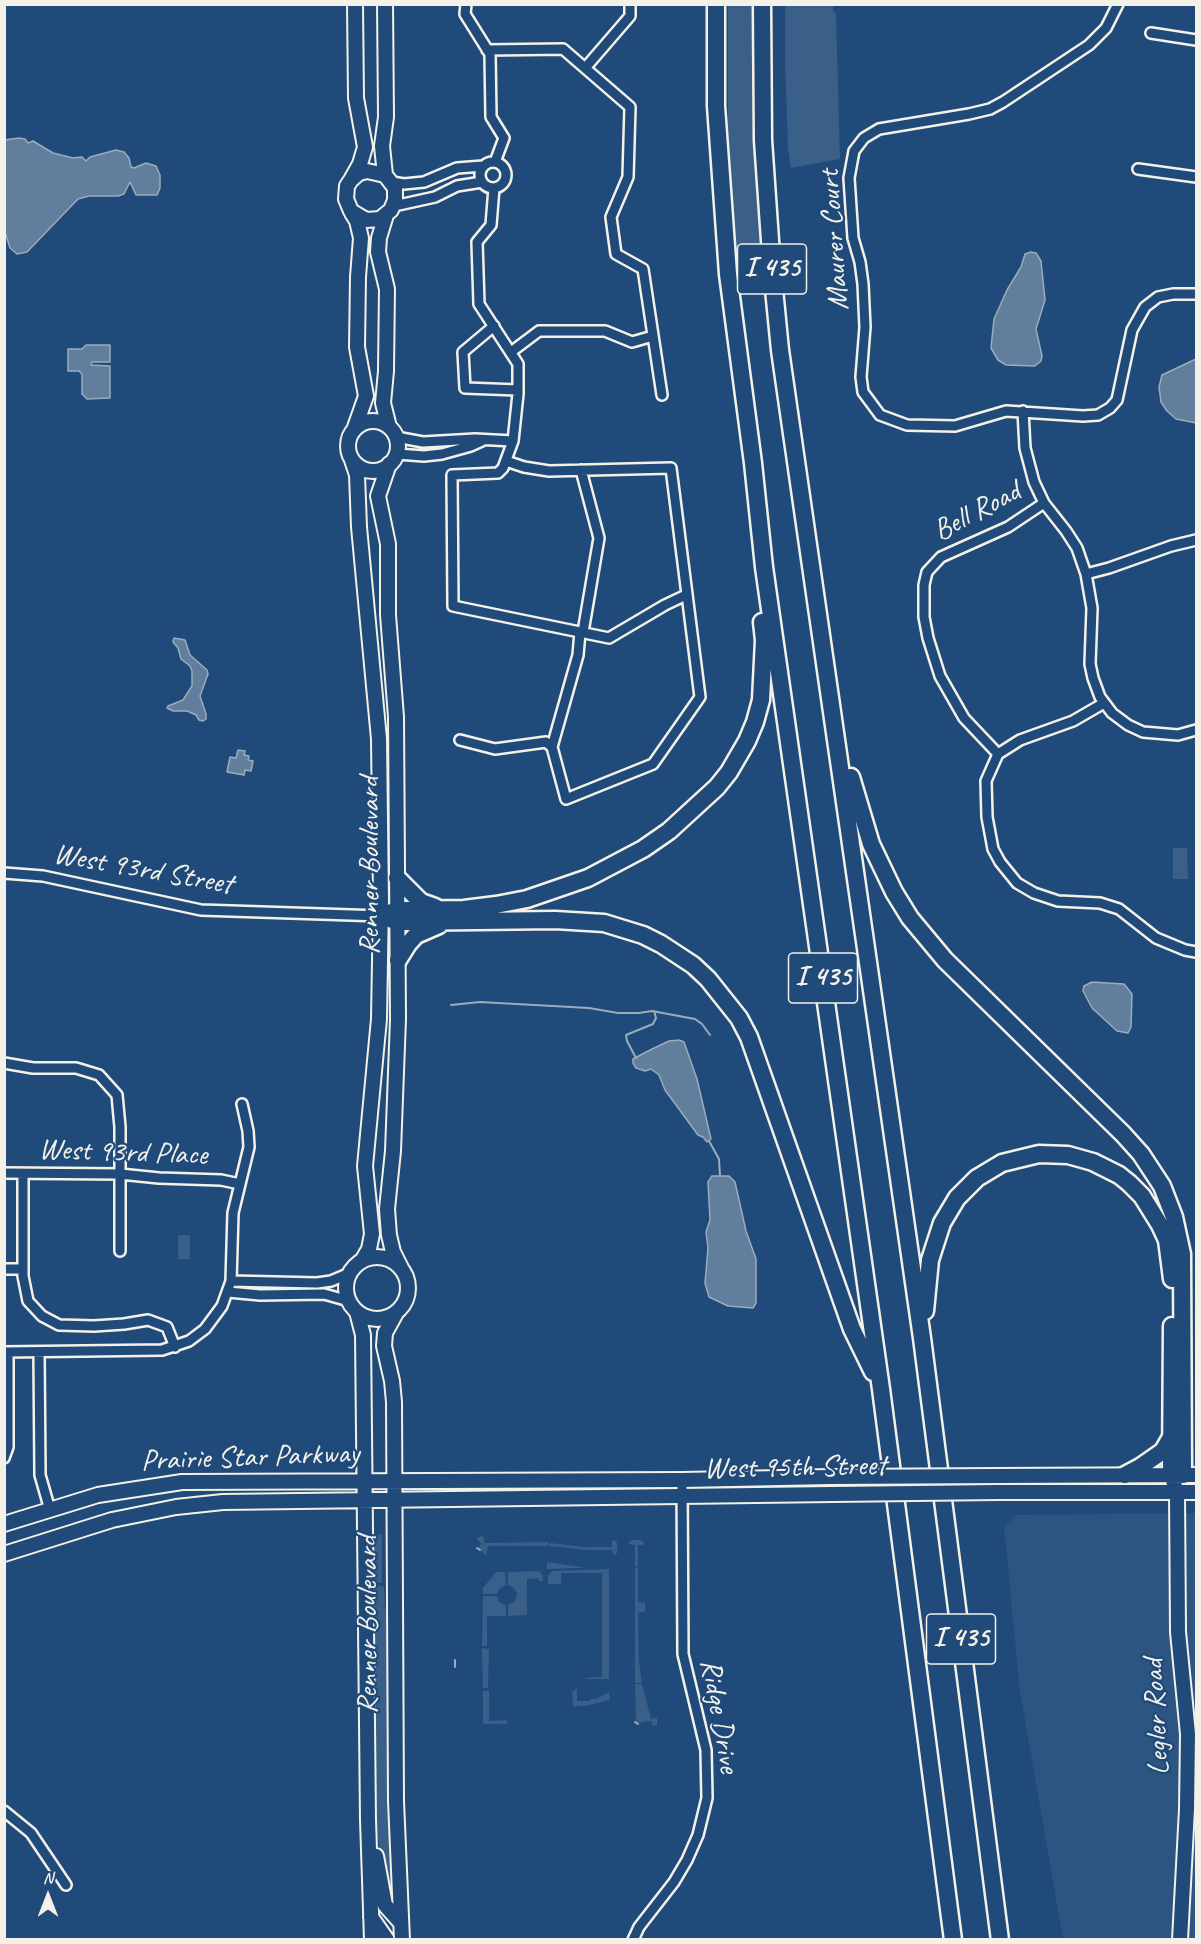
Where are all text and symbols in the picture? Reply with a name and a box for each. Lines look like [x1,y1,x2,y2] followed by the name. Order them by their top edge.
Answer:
[812,168,858,312] street label: Maurer Court
[738,244,806,294] road number: I 435
[927,474,1027,550] street label: Bell Road
[352,777,388,955] street label: Renner Boulevard
[51,837,235,903] street label: West 93rd Street
[788,953,858,1003] road number: I 435
[38,1132,208,1174] street label: West 93rd Place
[140,1436,360,1480] street label: Prairie Star Parkway
[704,1448,886,1488] street label: West 95th Street
[350,1536,386,1714] street label: Renner Boulevard
[926,1614,996,1664] road number: I 435
[691,1656,747,1776] street label: Ridge Drive
[1136,1658,1178,1776] street label: Legler Road
[18,1866,78,1926] north arrow
[43,1868,53,1888] text: N

